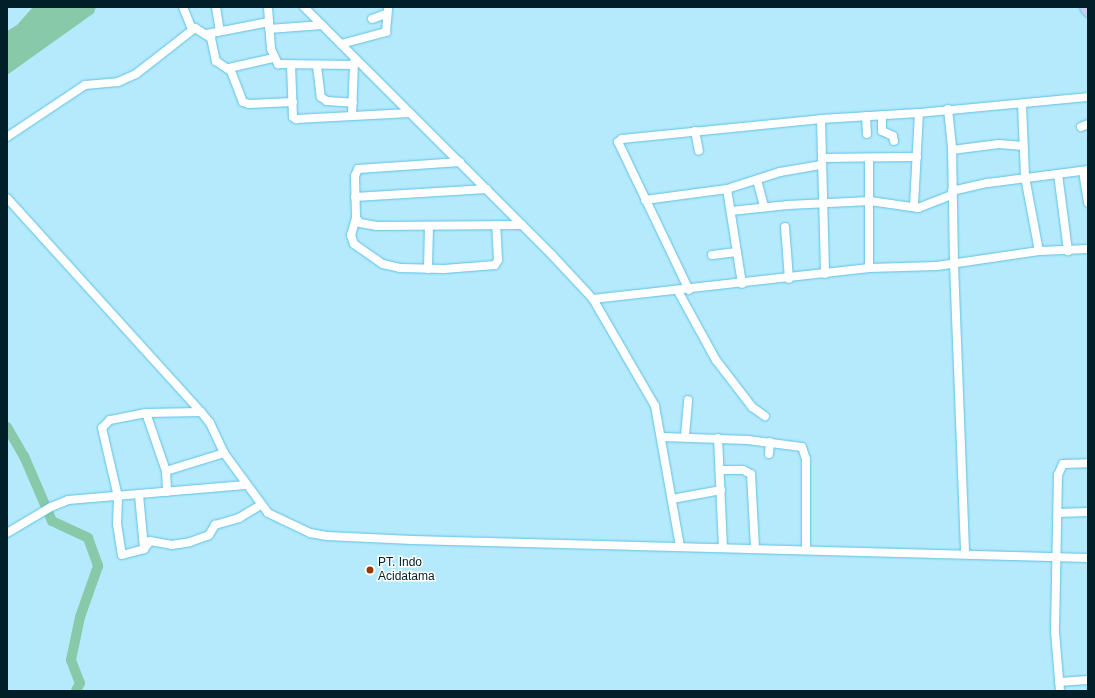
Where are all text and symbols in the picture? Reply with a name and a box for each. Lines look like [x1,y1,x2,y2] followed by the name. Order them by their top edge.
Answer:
[378,556,435,584] place label: PT. Indo Acidatama
[365,565,375,575] marker: PT. Indo Acidatama

